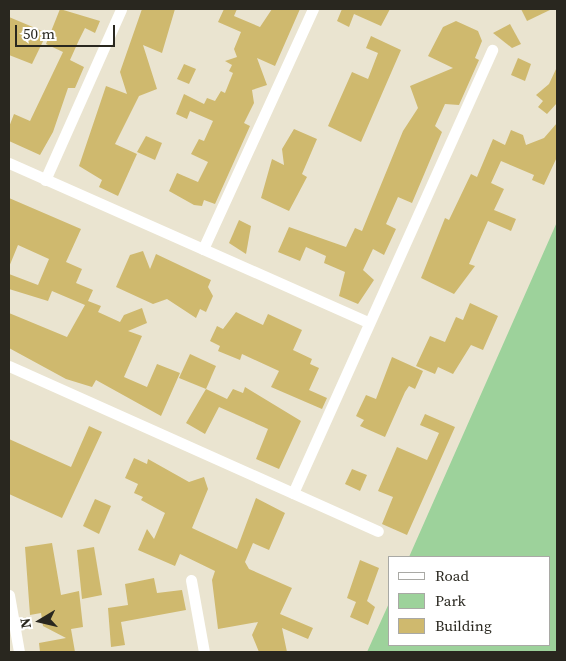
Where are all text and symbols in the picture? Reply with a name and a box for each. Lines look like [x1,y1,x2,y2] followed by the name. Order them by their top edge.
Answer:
[18,15,118,47] scale bar
[23,23,55,44] text: 50 m
[388,556,551,646] legend
[435,565,469,586] text: Road
[435,590,466,611] text: Park
[15,596,65,646] north arrow
[435,615,492,636] text: Building
[15,617,36,630] text: N

